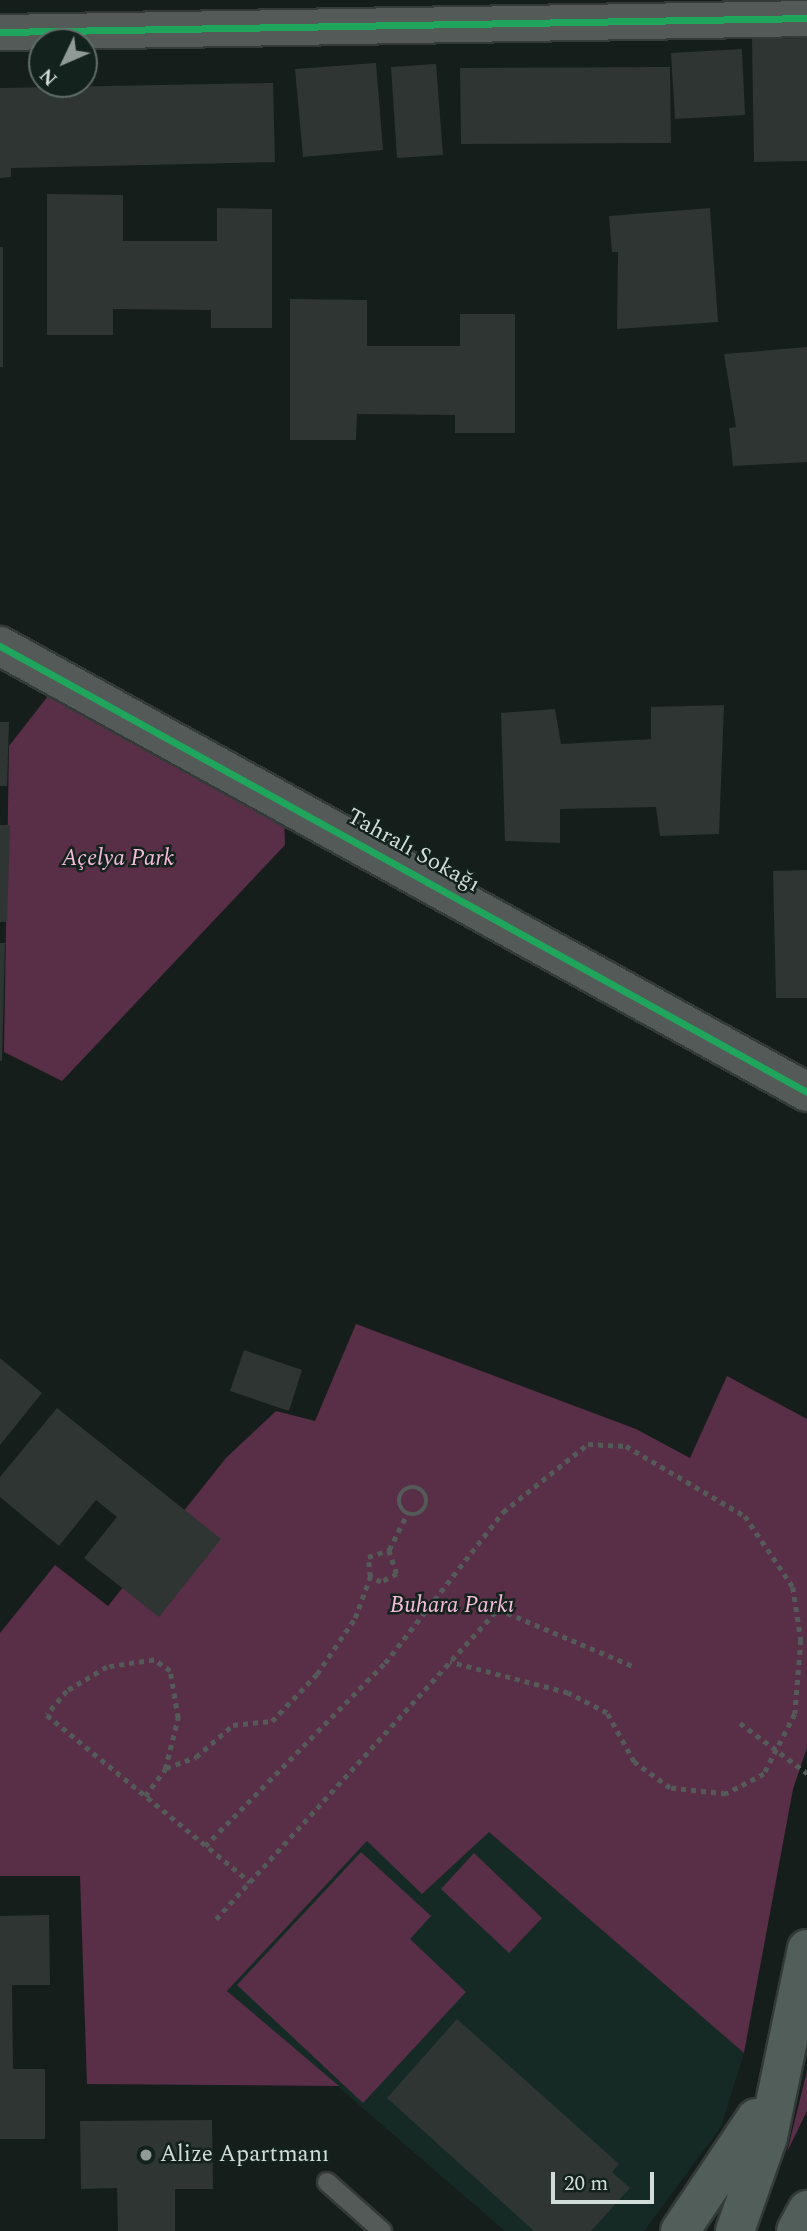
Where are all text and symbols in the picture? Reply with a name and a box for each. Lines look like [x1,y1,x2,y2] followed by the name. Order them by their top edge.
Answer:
[28,28,98,98] north arrow
[33,61,65,92] text: N
[342,803,484,899] street label: Tahralı Sokağı
[62,845,174,873] park label: Açelya Park
[390,1592,514,1620] park label: Buhara Parkı
[160,2141,329,2169] place label: Alize Apartmanı
[138,2147,154,2163] marker: Alize Apartmanı
[555,2158,658,2202] scale bar
[564,2168,608,2200] text: 20 m

